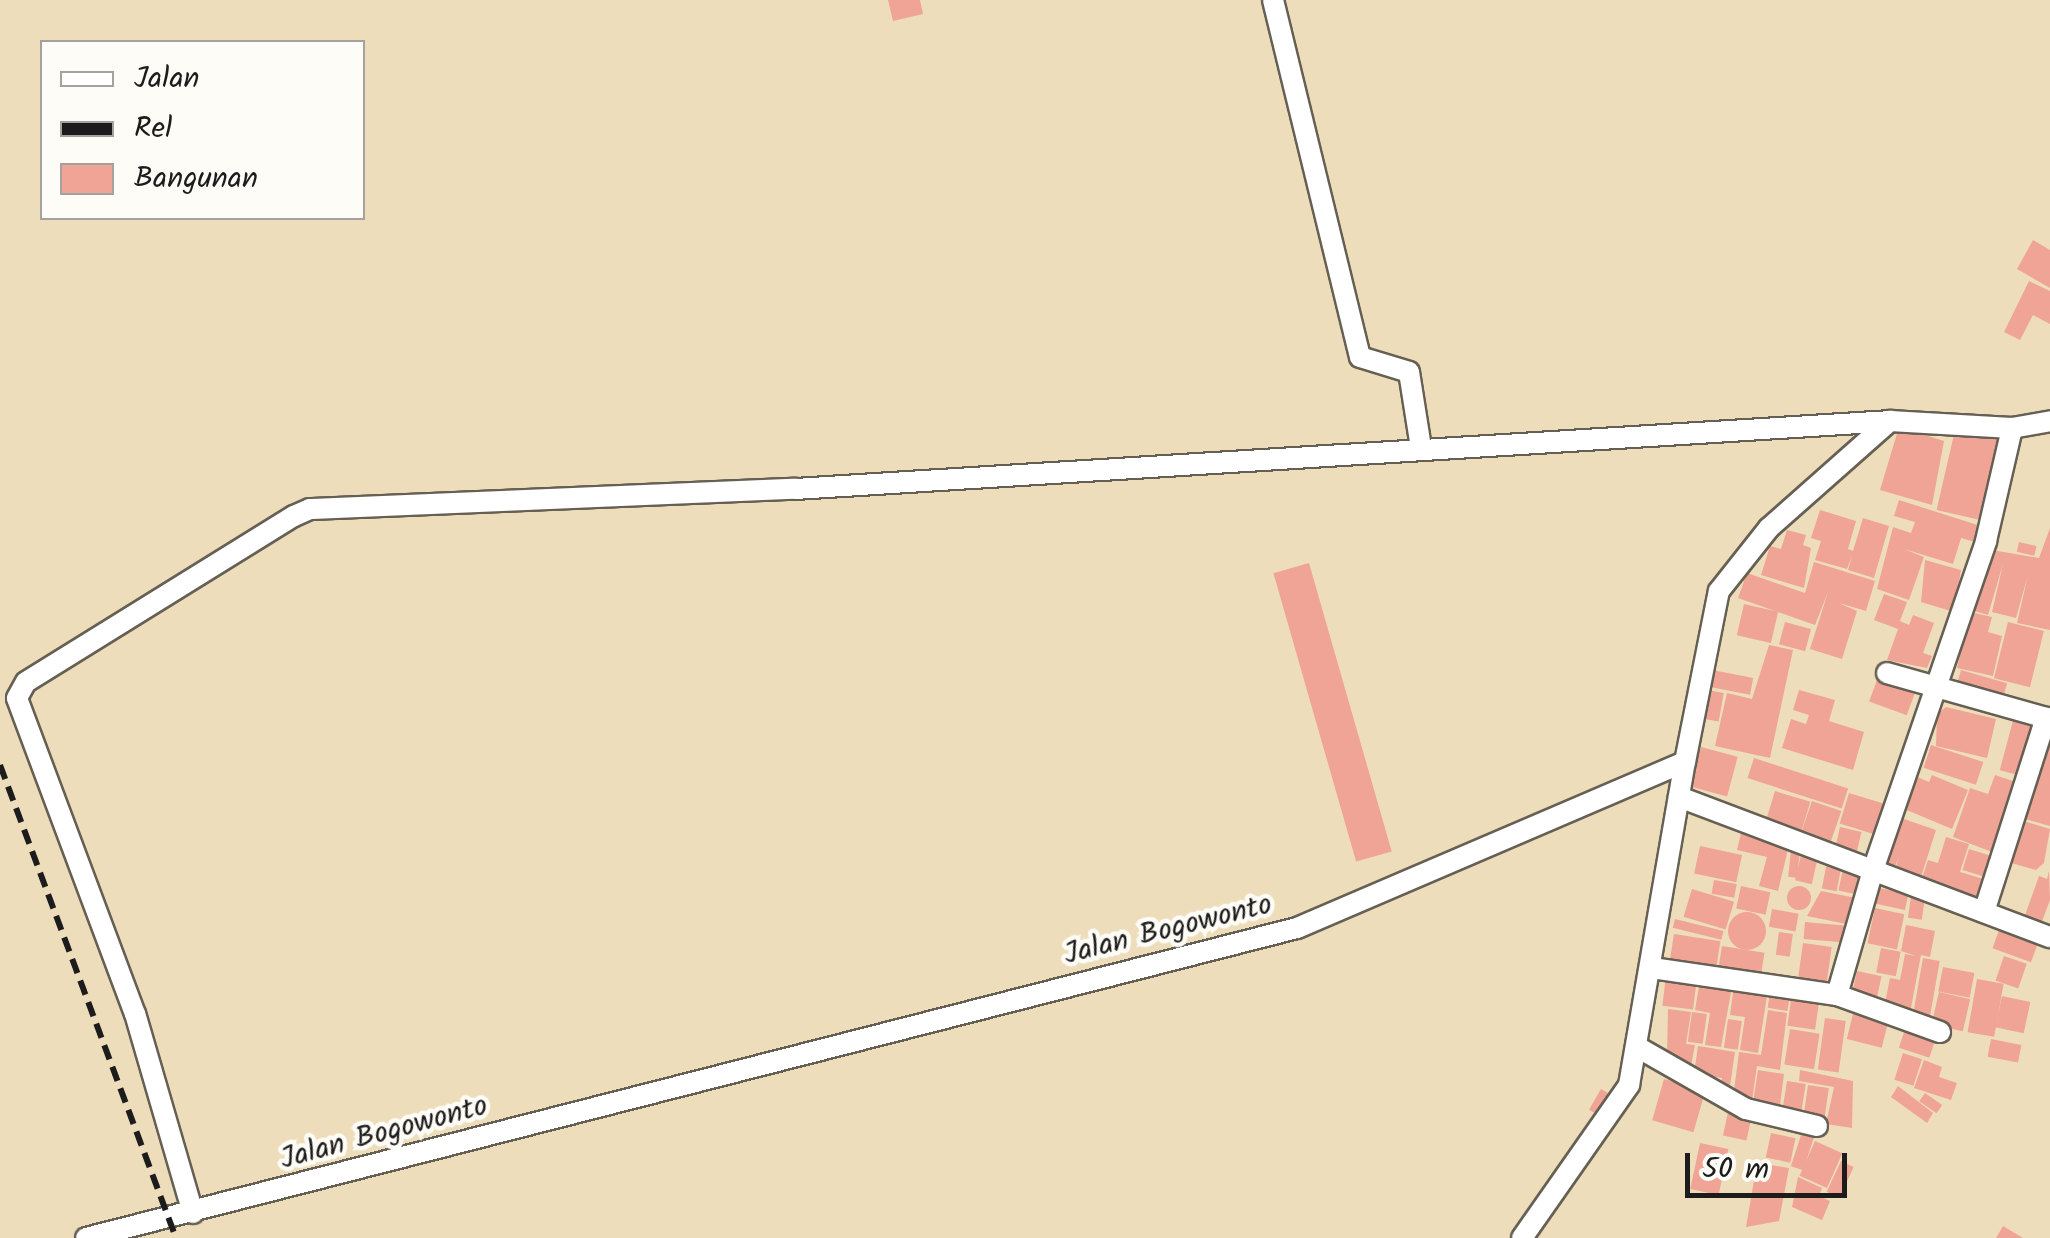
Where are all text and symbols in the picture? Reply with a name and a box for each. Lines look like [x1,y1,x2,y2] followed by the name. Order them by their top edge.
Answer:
[40,40,365,220] legend
[134,55,200,103] text: Jalan
[134,105,172,153] text: Rel
[134,155,258,203] text: Bangunan
[1060,887,1276,973] street label: Jalan Bogowonto
[276,1088,492,1178] street label: Jalan Bogowonto
[1690,1133,1852,1195] scale bar
[1702,1146,1769,1194] text: 50 m

